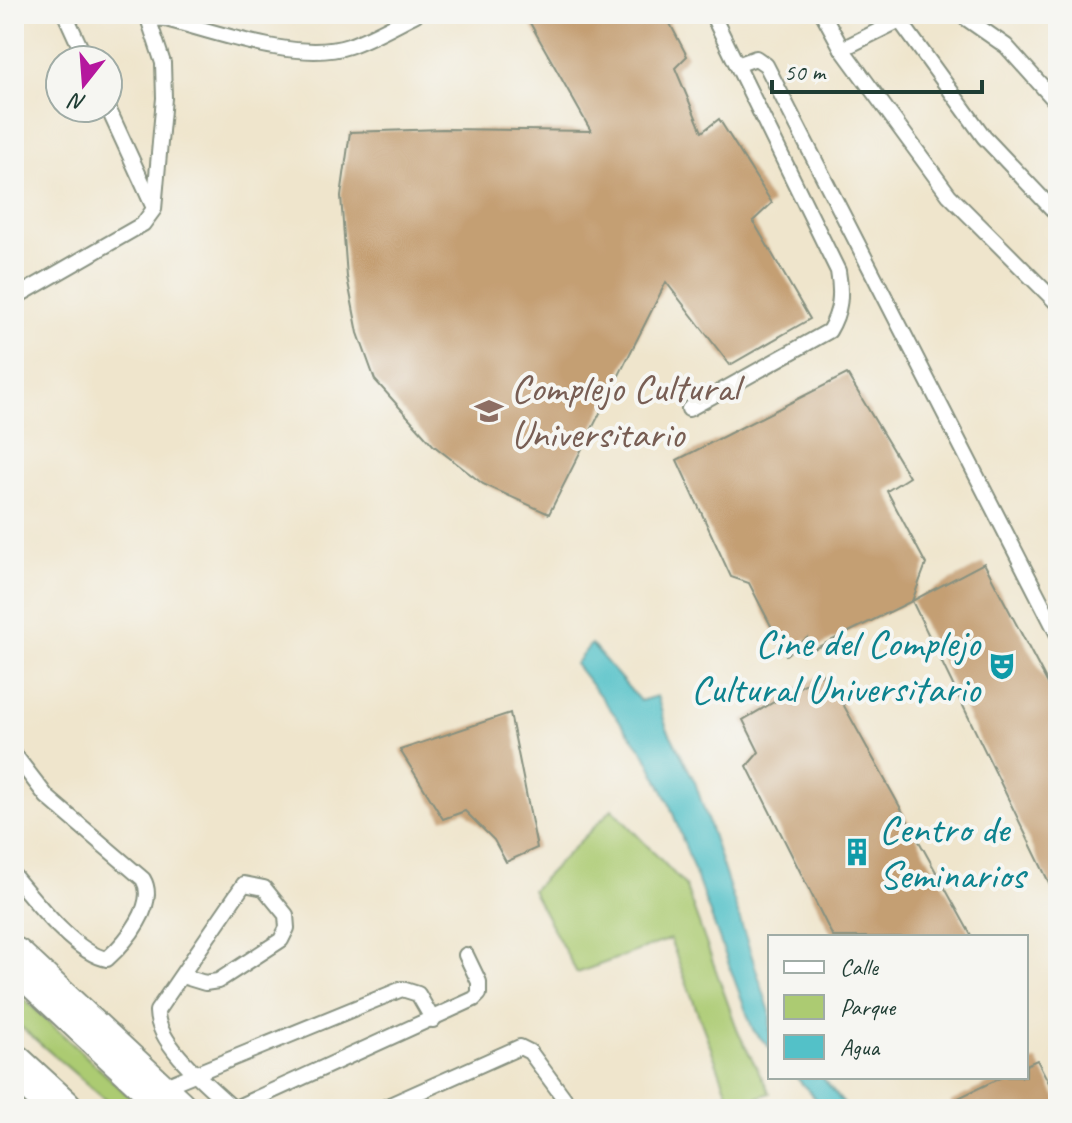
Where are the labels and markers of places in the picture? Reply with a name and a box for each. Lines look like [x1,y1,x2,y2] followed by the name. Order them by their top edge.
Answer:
[511,363,745,459] place label: Complejo Cultural Universitario
[474,396,504,426] school or university icon: Complejo Cultural Universitario
[691,618,982,714] place label: Cine del Complejo Cultural Universitario
[987,651,1017,681] theatre icon: Cine del Complejo Cultural Universitario
[879,804,1028,900] place label: Centro de Seminarios
[842,837,872,867] building icon: Centro de Seminarios

